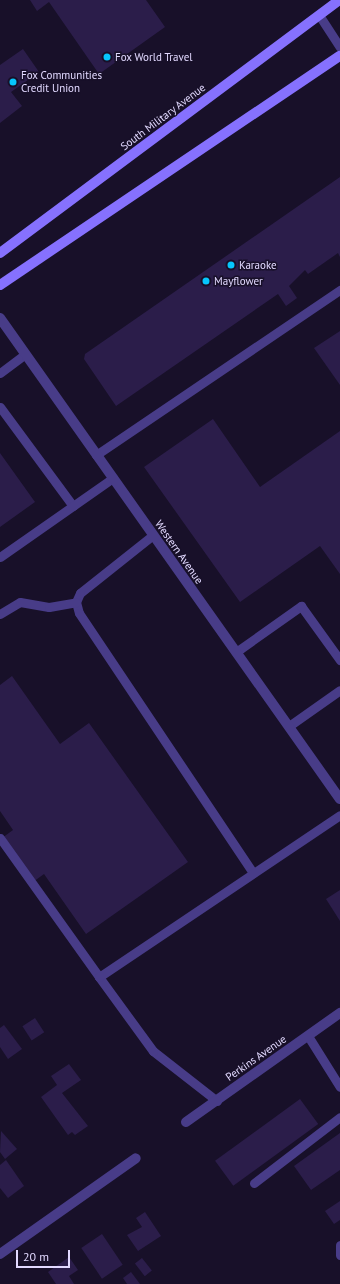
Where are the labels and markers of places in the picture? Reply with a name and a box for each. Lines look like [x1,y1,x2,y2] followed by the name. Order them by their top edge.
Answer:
[115,50,193,64] place label: Fox World Travel
[102,52,112,62] marker: Fox World Travel
[21,69,102,95] place label: Fox Communities Credit Union
[8,77,18,87] marker: Fox Communities Credit Union
[239,258,277,272] place label: Karaoke
[226,260,236,270] marker: Karaoke
[214,274,263,288] place label: Mayflower
[201,276,211,286] marker: Mayflower

